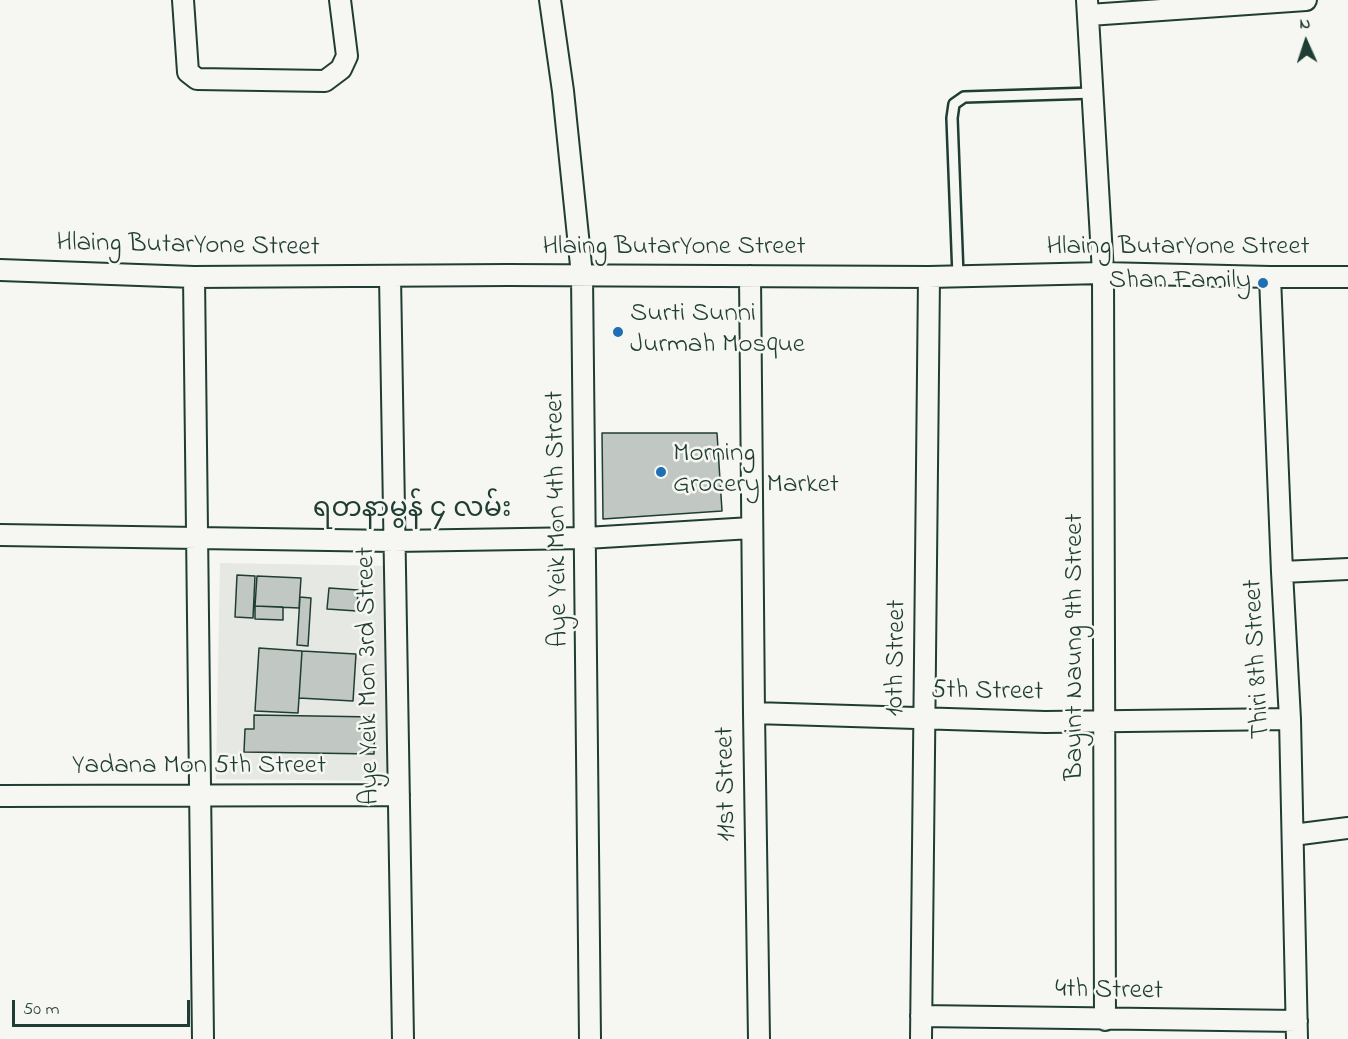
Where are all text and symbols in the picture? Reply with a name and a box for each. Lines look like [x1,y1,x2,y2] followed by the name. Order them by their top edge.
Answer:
[1276,12,1336,72] north arrow
[1299,12,1311,36] text: N
[56,229,320,265] street label: Hlaing ButarYone Street
[542,233,806,265] street label: Hlaing ButarYone Street
[1046,233,1310,265] street label: Hlaing ButarYone Street
[1109,267,1251,299] place label: Shan Family
[1256,276,1270,290] marker: Shan Family
[630,300,805,363] place label: Surti Sunni Jurmah Mosque
[611,325,625,339] marker: Surti Sunni Jurmah Mosque
[541,390,577,648] street label: Aye Yeik Mon 4th Street
[673,440,839,503] place label: Morning Grocery Market
[654,465,668,479] marker: Morning Grocery Market
[313,496,511,528] street label: ရတနာမွန် ၄ လမ်း
[1061,514,1093,780] street label: Bayint Naung 9th Street
[352,547,388,805] street label: Aye Yeik Mon 3rd Street
[1239,578,1279,740] street label: Thiri 8th Street
[881,599,915,717] street label: 10th Street
[931,676,1043,710] street label: 5th Street
[711,726,745,842] street label: 11st Street
[72,752,326,784] street label: Yadana Mon 5th Street
[1055,975,1163,1009] street label: 4th Street
[15,988,194,1026] scale bar
[23,997,60,1023] text: 50 m

